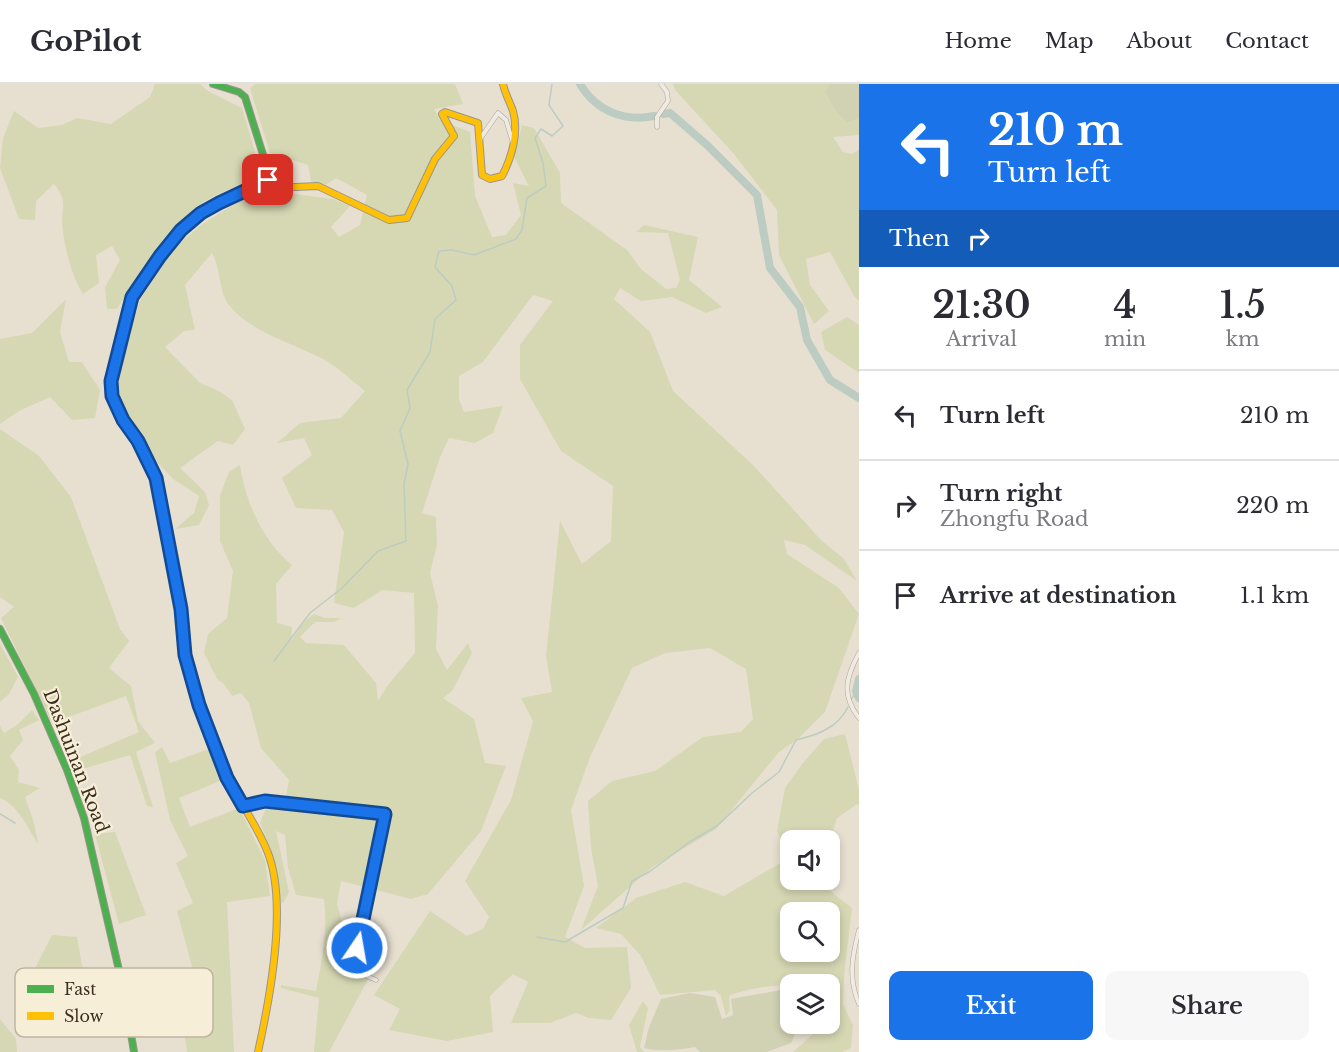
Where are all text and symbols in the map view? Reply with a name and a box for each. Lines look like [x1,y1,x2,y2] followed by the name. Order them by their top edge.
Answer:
[30,24,142,59] text: GoPilot
[945,28,1012,54] text: Home
[1045,28,1093,54] text: Map
[1126,28,1192,54] text: About
[1225,28,1309,54] text: Contact
[988,104,1123,156] text: 210 m
[889,108,967,186] icon: left
[242,154,293,205] pin
[988,156,1111,189] text: Turn left
[251,163,284,196] icon: arrive
[962,222,995,255] icon: right
[889,225,950,252] text: Then
[932,283,1031,328] text: 21:30
[1114,283,1137,328] text: 4
[1219,283,1266,328] text: 1.5
[946,327,1017,351] text: Arrival
[1104,327,1146,351] text: min
[1226,327,1259,351] text: km
[889,399,922,432] icon: left
[940,402,1045,429] text: Turn left
[1240,402,1309,429] text: 210 m
[940,480,1062,507] text: Turn right
[889,489,922,522] icon: right
[1236,492,1309,519] text: 220 m
[940,507,1089,531] text: Zhongfu Road
[889,579,922,612] icon: arrive
[940,582,1177,609] text: Arrive at destination
[1240,582,1309,609] text: 1.1 km
[38,686,114,836] street label: Dashuinan Road
[780,830,840,1034] map controls
[780,830,840,890] button: sound
[780,902,840,962] button: search
[325,916,389,980] position arrow
[15,968,213,1037] legend
[889,971,1093,1040] button: Exit
[1105,971,1309,1040] button: Share
[780,974,840,1034] button: layers
[64,979,96,999] text: Fast
[64,1006,104,1026] text: Slow

